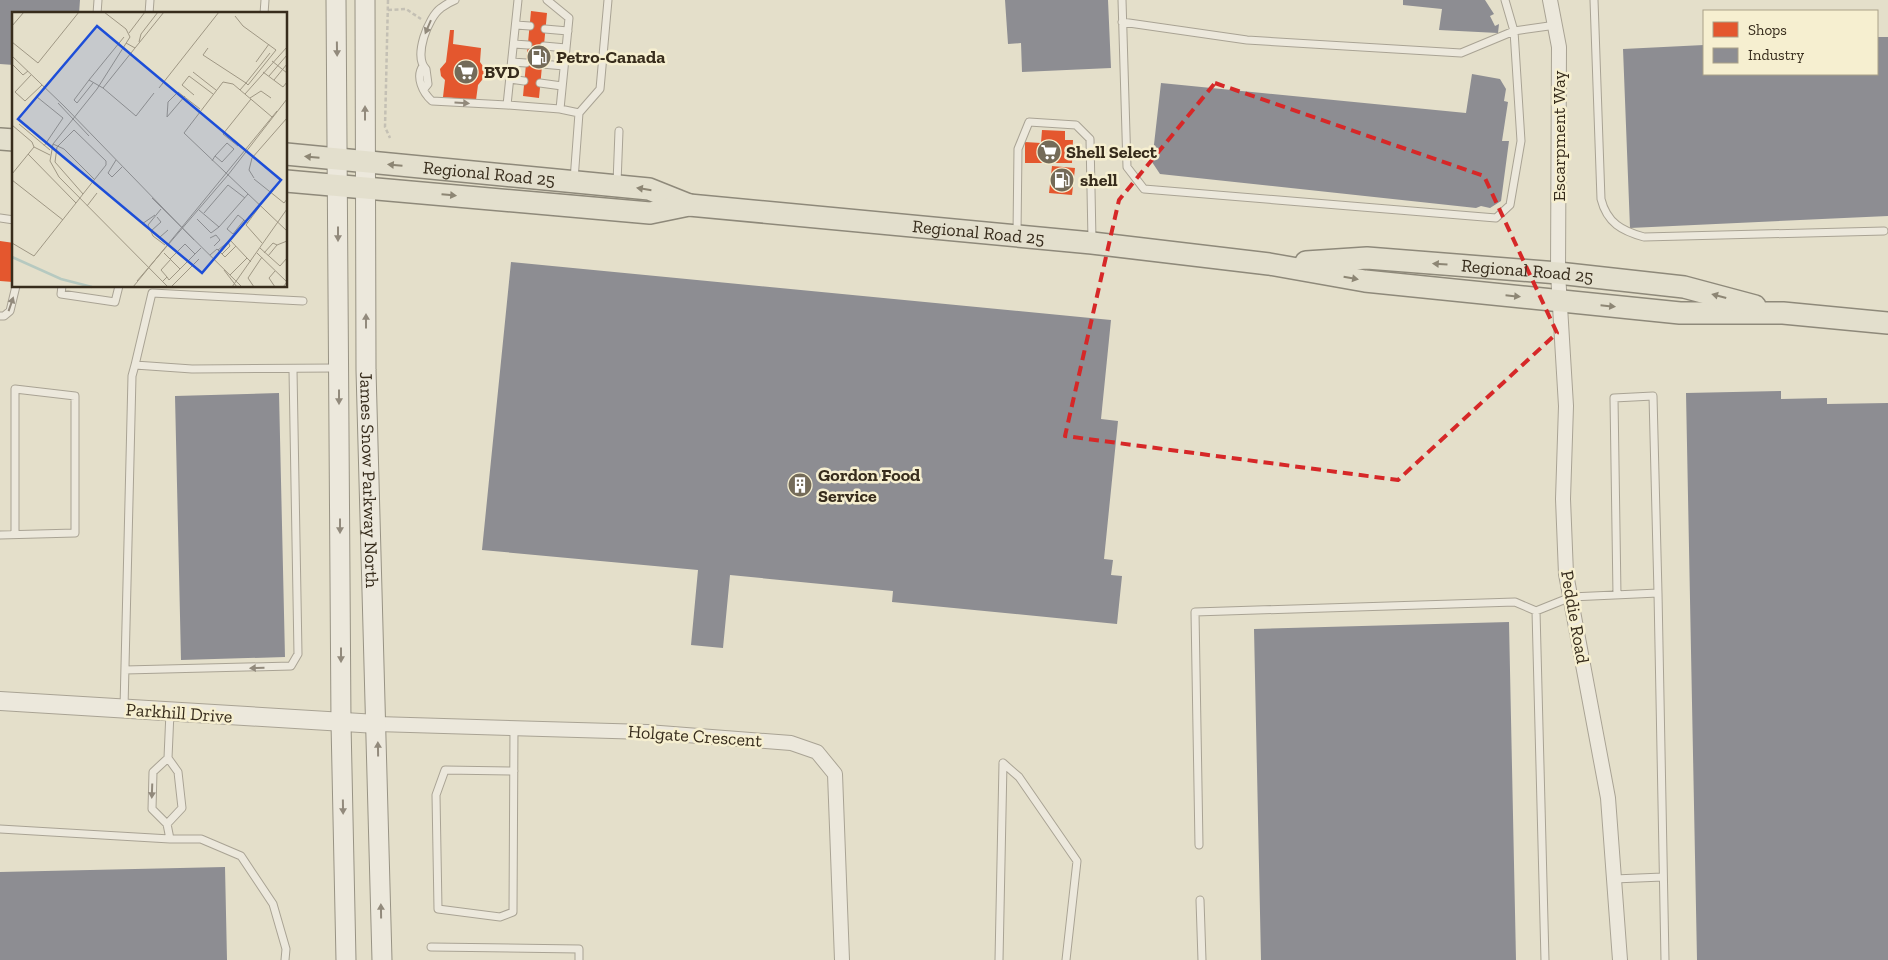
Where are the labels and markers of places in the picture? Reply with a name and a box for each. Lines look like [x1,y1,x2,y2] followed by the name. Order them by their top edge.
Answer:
[526,44,552,70] fuel station icon: Petro-Canada
[556,46,665,68] place label: Petro-Canada
[453,59,479,85] supermarket icon: BVD
[484,61,520,83] place label: BVD
[1036,139,1062,165] supermarket icon: Shell Select
[1066,141,1158,163] place label: Shell Select
[1049,167,1075,193] fuel station icon: shell
[1080,169,1118,191] place label: shell
[818,464,921,507] place label: Gordon Food Service
[787,472,813,498] building icon: Gordon Food Service

